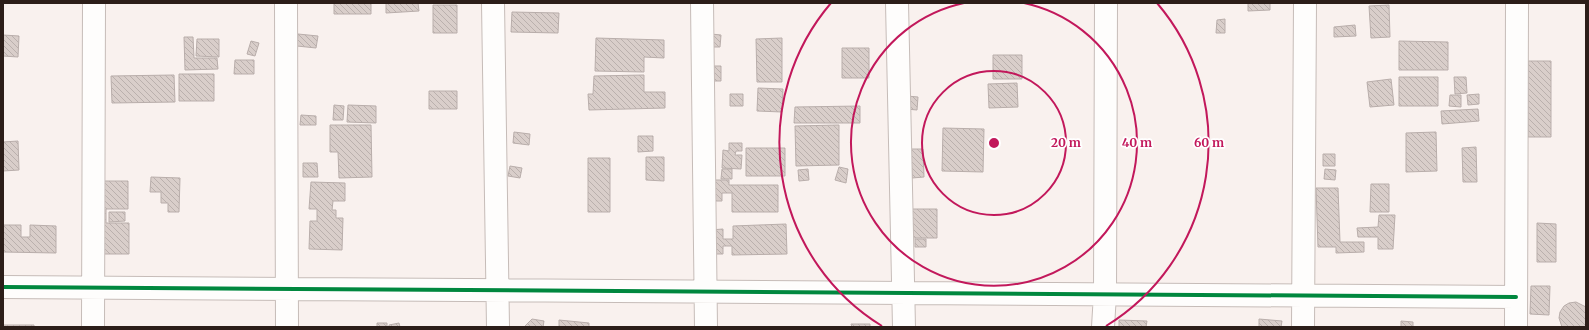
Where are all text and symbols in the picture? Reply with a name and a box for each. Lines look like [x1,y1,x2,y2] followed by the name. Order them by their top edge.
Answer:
[1051,135,1081,150] text: 20 m
[1122,135,1152,150] text: 40 m
[1194,135,1224,150] text: 60 m
[987,136,1001,150] centre of rings

